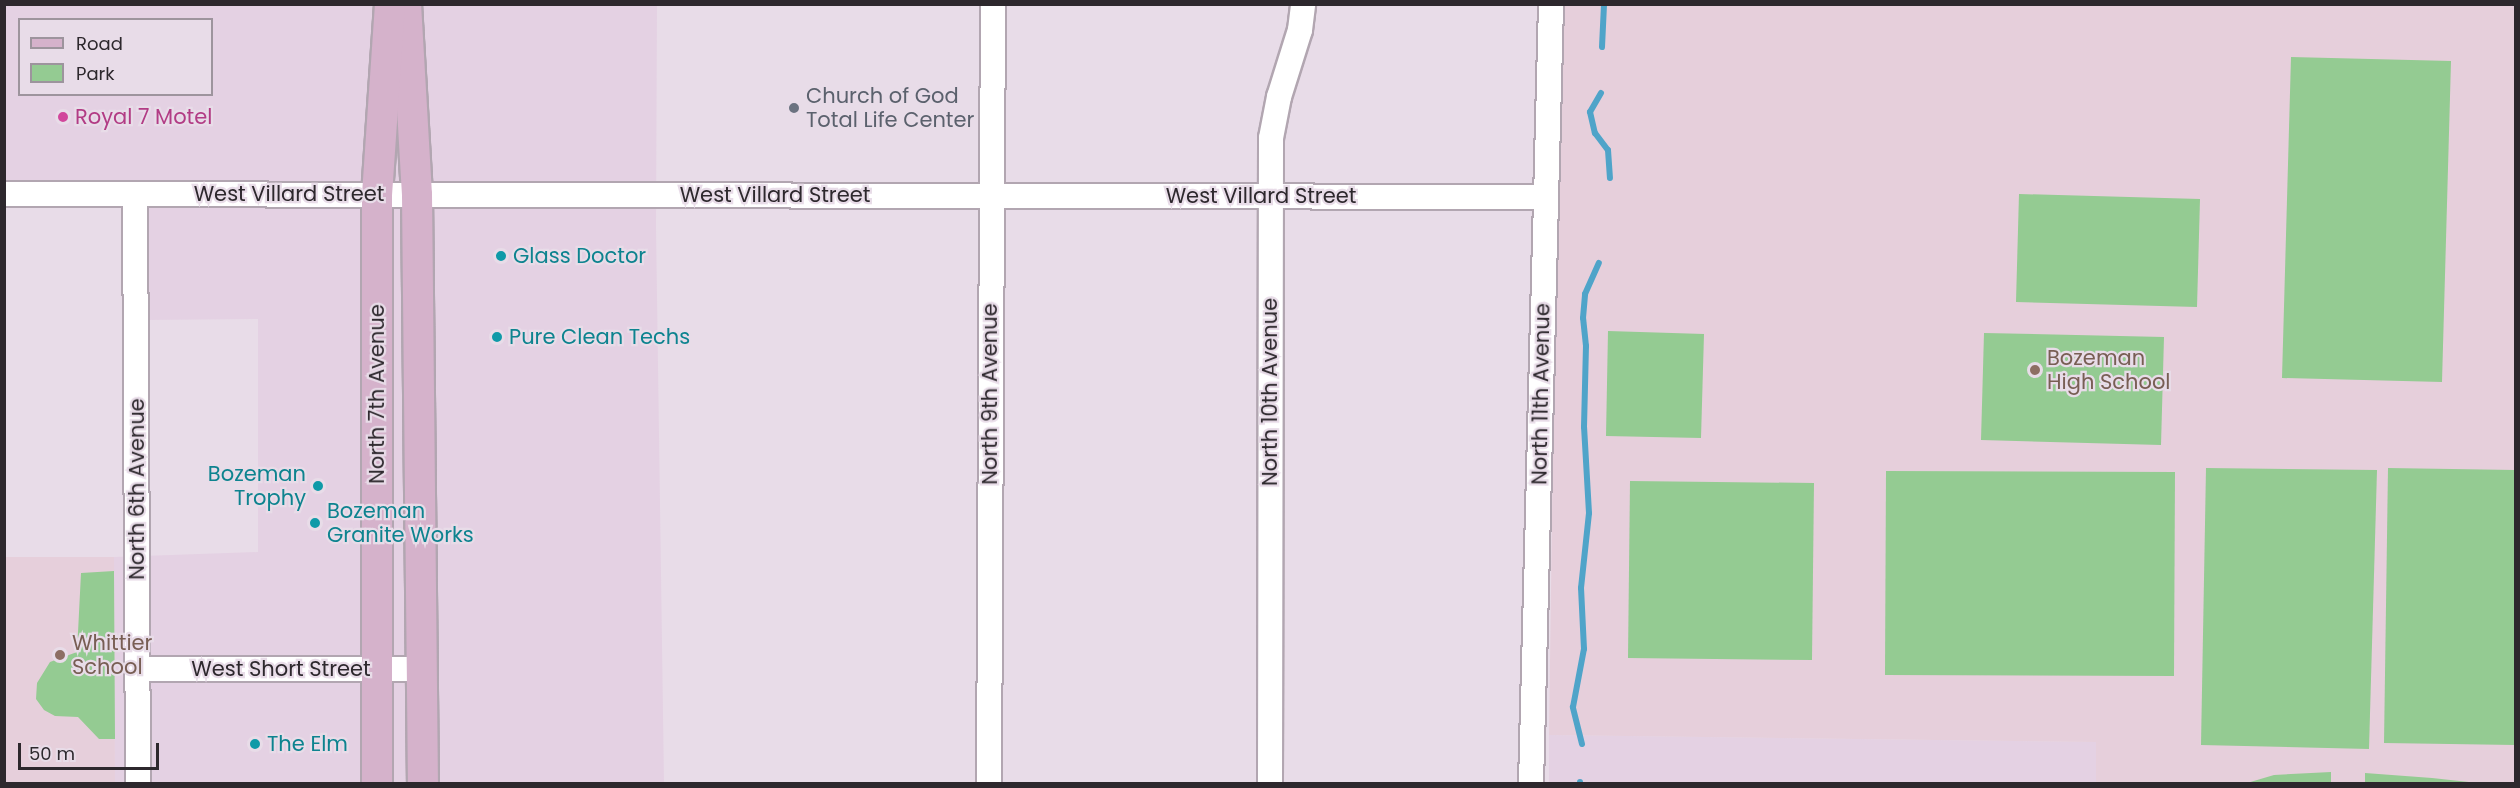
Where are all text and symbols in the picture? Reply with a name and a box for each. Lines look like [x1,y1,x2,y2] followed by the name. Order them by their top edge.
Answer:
[18,18,213,96] legend
[76,31,123,56] text: Road
[76,61,115,86] text: Park
[806,83,974,133] place label: Church of God Total Life Center
[787,101,801,115] marker: Church of God Total Life Center
[75,104,212,130] place label: Royal 7 Motel
[56,110,70,124] marker: Royal 7 Motel
[194,181,384,207] street label: West Villard Street
[680,182,870,208] street label: West Villard Street
[1166,183,1356,209] street label: West Villard Street
[513,243,646,269] place label: Glass Doctor
[494,249,508,263] marker: Glass Doctor
[1257,298,1283,486] street label: North 10th Avenue
[977,303,1003,485] street label: North 9th Avenue
[1527,303,1555,485] street label: North 11th Avenue
[364,304,390,484] street label: North 7th Avenue
[509,324,690,350] place label: Pure Clean Techs
[490,330,504,344] marker: Pure Clean Techs
[2047,345,2171,395] place label: Bozeman High School
[2028,363,2042,377] marker: Bozeman High School
[124,398,150,580] street label: North 6th Avenue
[208,461,306,511] place label: Bozeman Trophy
[311,479,325,493] marker: Bozeman Trophy
[327,498,474,548] place label: Bozeman Granite Works
[308,516,322,530] marker: Bozeman Granite Works
[72,630,152,680] place label: Whittier School
[53,648,67,662] marker: Whittier School
[191,656,371,682] street label: West Short Street
[21,731,162,769] scale bar
[267,731,348,757] place label: The Elm
[248,737,262,751] marker: The Elm
[29,741,75,766] text: 50 m

